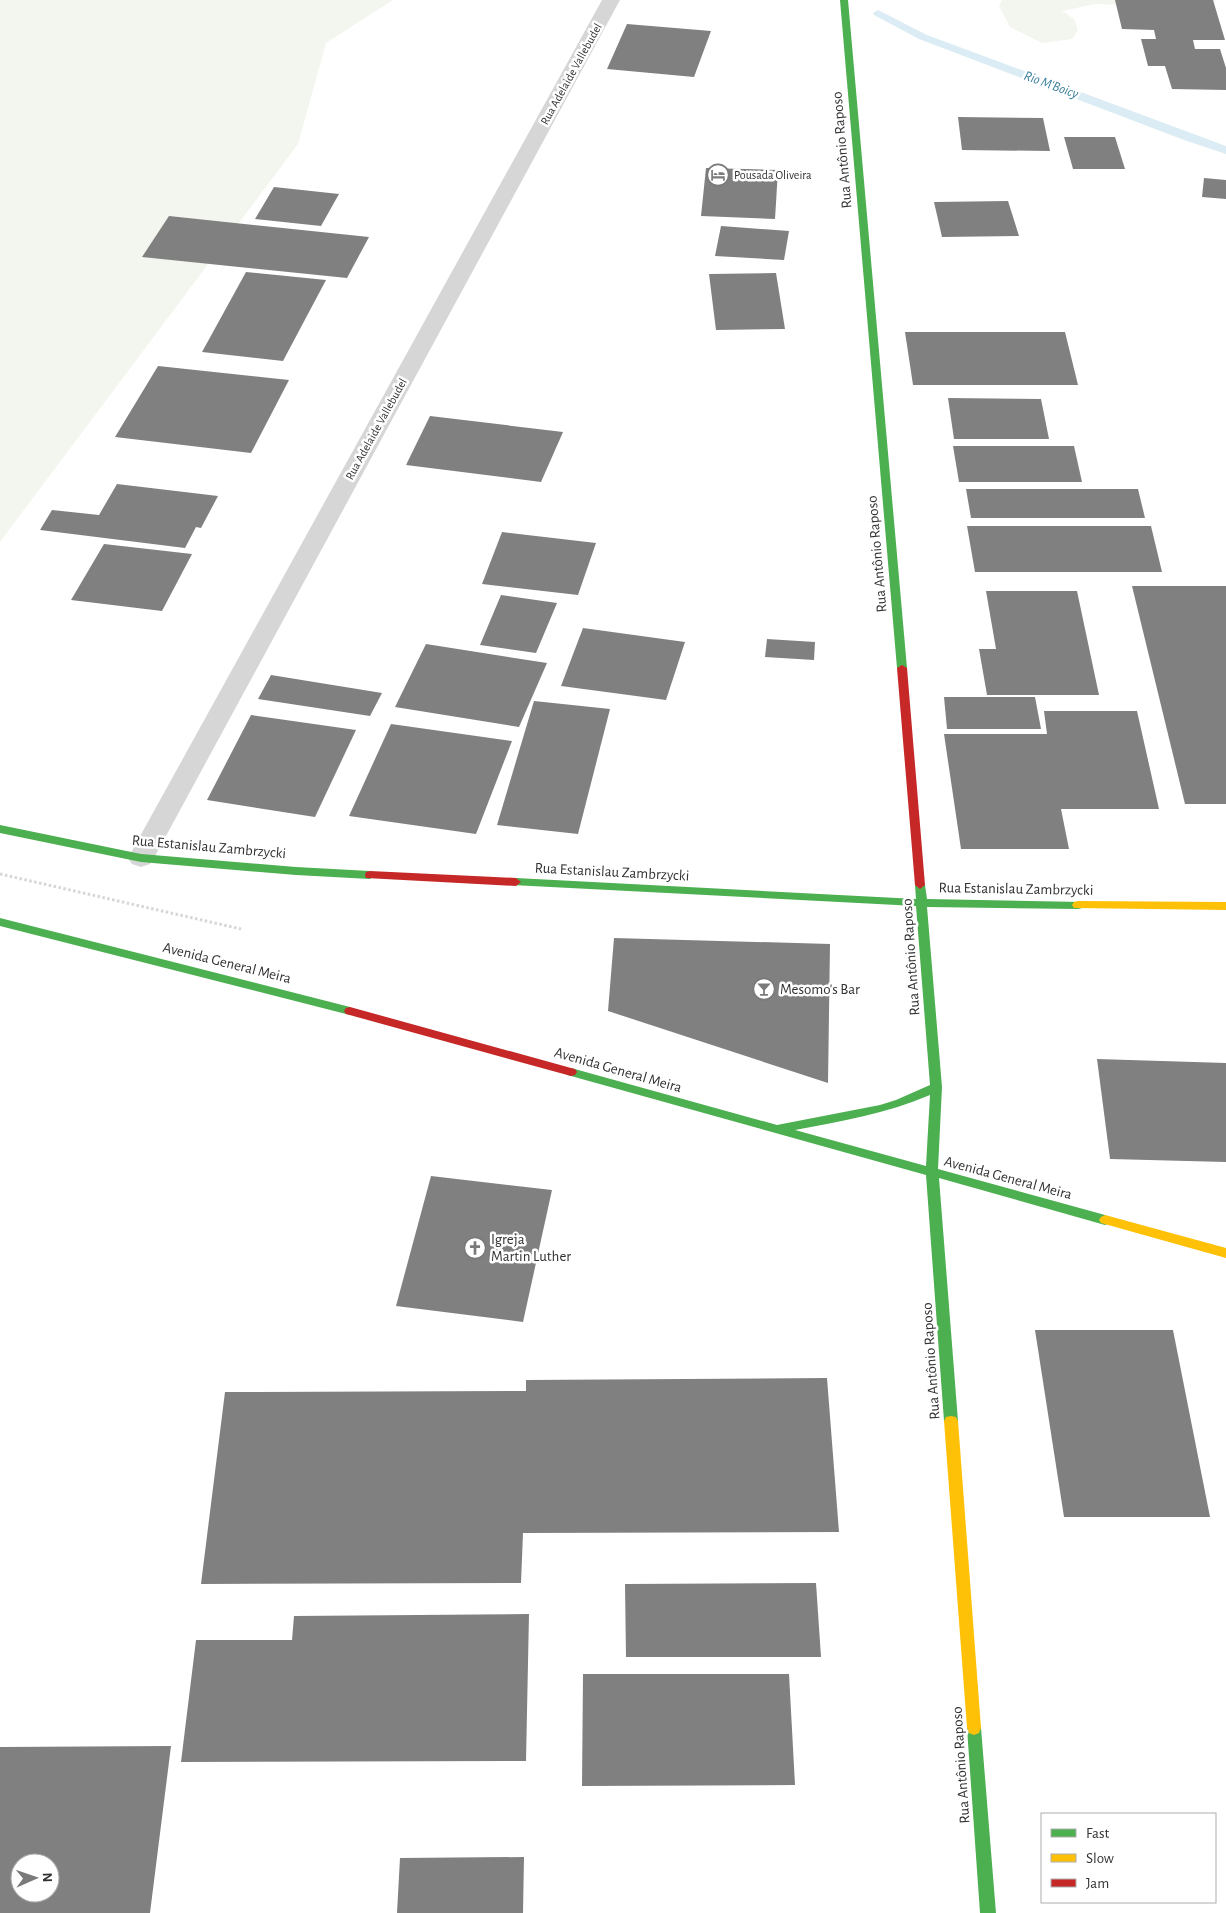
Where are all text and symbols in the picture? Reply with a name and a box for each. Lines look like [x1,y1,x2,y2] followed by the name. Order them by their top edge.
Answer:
[538,21,604,127] street label: Rua Adelaide Vallebudel
[1022,69,1080,101] water label: Rio M'Boicy
[829,91,855,209] street label: Rua Antônio Raposo
[706,163,730,187] hotel icon: Pousada Oliveira
[734,169,812,181] place label: Pousada Oliveira
[343,376,409,482] street label: Rua Adelaide Vallebudel
[864,495,890,613] street label: Rua Antônio Raposo
[131,833,287,861] street label: Rua Estanislau Zambrzycki
[534,860,690,884] street label: Rua Estanislau Zambrzycki
[938,880,1094,898] street label: Rua Estanislau Zambrzycki
[899,898,923,1016] street label: Rua Antônio Raposo
[161,940,293,986] street label: Avenida General Meira
[752,977,776,1001] bar icon: Mesomo's Bar
[780,982,860,997] place label: Mesomo's Bar
[553,1045,683,1095] street label: Avenida General Meira
[942,1154,1074,1202] street label: Avenida General Meira
[491,1232,571,1264] place label: Igreja Martin Luther
[463,1236,487,1260] church icon: Igreja Martin Luther
[919,1302,943,1420] street label: Rua Antônio Raposo
[949,1706,973,1824] street label: Rua Antônio Raposo
[1041,1813,1216,1903] legend
[1086,1826,1110,1841] text: Fast
[1086,1851,1114,1866] text: Slow
[10,1853,60,1903] north arrow
[40,1872,54,1883] text: N
[1086,1876,1109,1891] text: Jam

